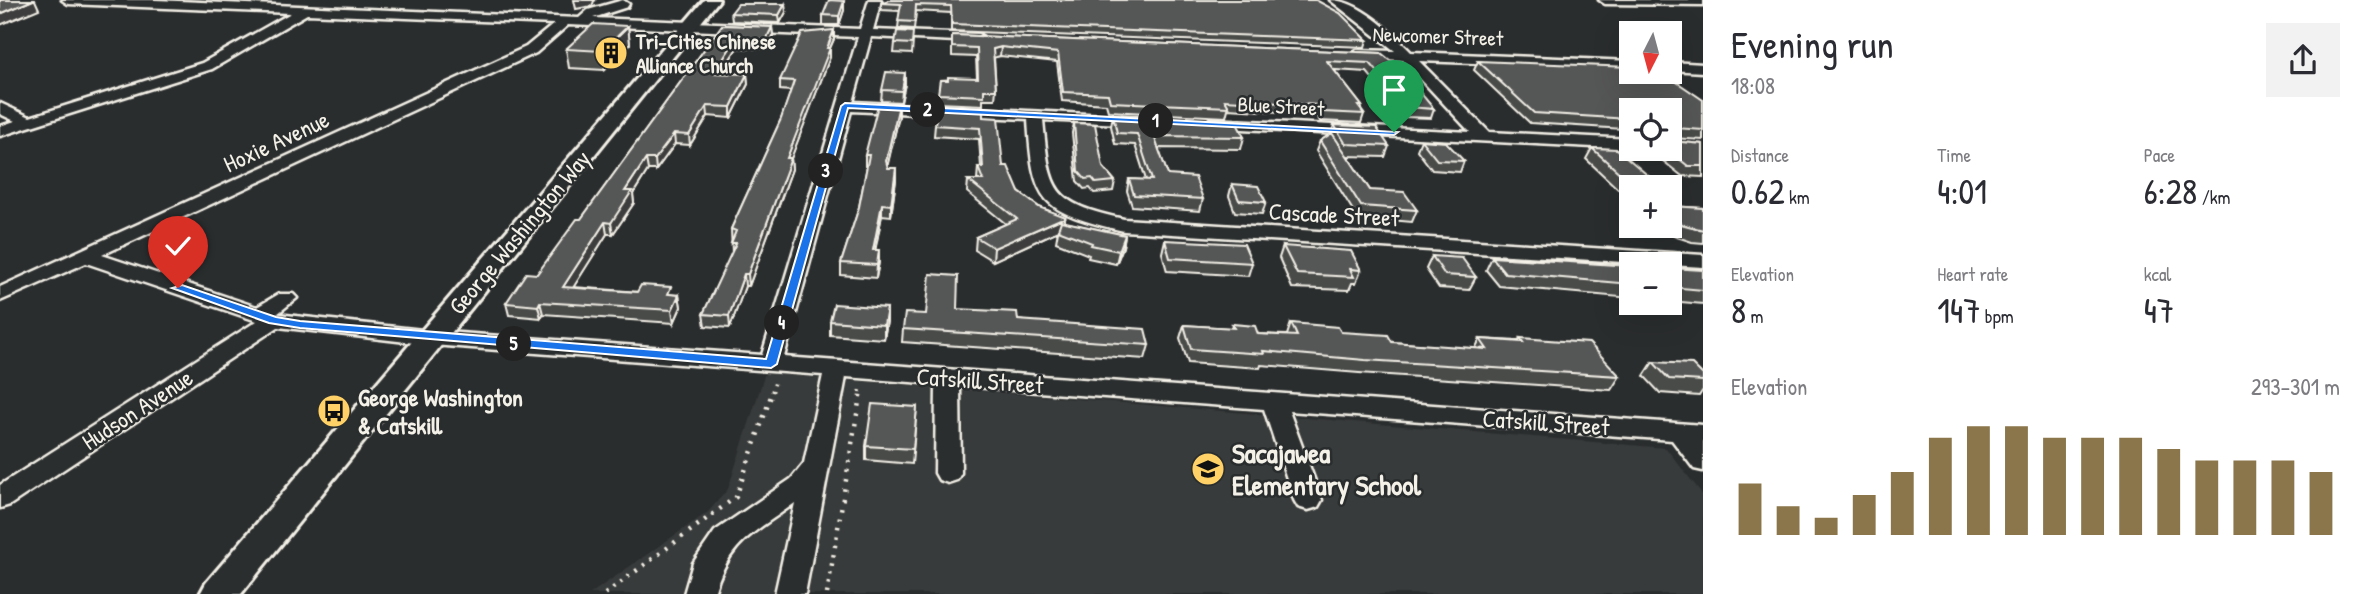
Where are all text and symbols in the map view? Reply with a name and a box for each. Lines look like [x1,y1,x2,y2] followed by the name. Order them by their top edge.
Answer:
[1731,18,1894,70] text: Evening run
[1372,19,1504,53] street label: Newcomer Street
[1619,21,1682,84] north arrow
[1619,21,1682,315] map controls
[2266,23,2340,97] button: share
[635,27,776,80] place label: Tri-Cities Chinese Alliance Church
[592,34,630,72] building icon: Tri-Cities Chinese Alliance Church
[1364,60,1424,132] pin
[1731,70,1775,101] text: 18:08
[1375,71,1413,109] icon: arrive
[1237,89,1326,123] street label: Blue Street
[911,92,946,128] pin: 2
[923,96,932,122] text: 2
[1619,98,1682,161] button: locate
[218,102,334,179] street label: Hoxie Avenue
[1138,104,1174,138] pin: 1
[1152,107,1159,133] text: 1
[1731,142,1789,168] text: Distance
[1937,142,1971,168] text: Time
[2144,142,2175,168] text: Pace
[441,143,597,321] street label: George Washington Way
[808,154,844,188] pin: 3
[821,157,830,183] text: 3
[1731,168,1785,215] text: 0.62
[1937,168,1987,215] text: 4:01
[2144,168,2197,215] text: 6:28
[1619,175,1682,238] button: +
[1785,184,1810,210] text: km
[2197,184,2231,210] text: /km
[1268,195,1401,233] street label: Cascade Street
[148,216,208,288] pin
[159,227,197,265] icon: check
[1619,252,1682,315] button: −
[1731,261,1794,287] text: Elevation
[1937,261,2008,287] text: Heart rate
[2144,261,2171,287] text: kcal
[1731,287,1746,334] text: 8
[1937,287,1980,334] text: 147
[2144,287,2174,334] text: 47
[1746,303,1763,329] text: m
[1980,303,2014,329] text: bpm
[764,306,800,340] pin: 4
[778,309,785,335] text: 4
[496,326,532,362] pin: 5
[509,330,518,356] text: 5
[915,360,1045,400] street label: Catskill Street
[75,361,199,457] street label: Hudson Avenue
[1731,371,1807,402] text: Elevation
[2251,371,2340,402] text: 293–301 m
[358,381,523,441] place label: George Washington & Catskill
[315,392,353,430] bus stop icon: George Washington & Catskill
[1481,402,1611,442] street label: Catskill Street
[1232,434,1422,505] place label: Sacajawea Elementary School
[1189,450,1227,488] school or university icon: Sacajawea Elementary School

